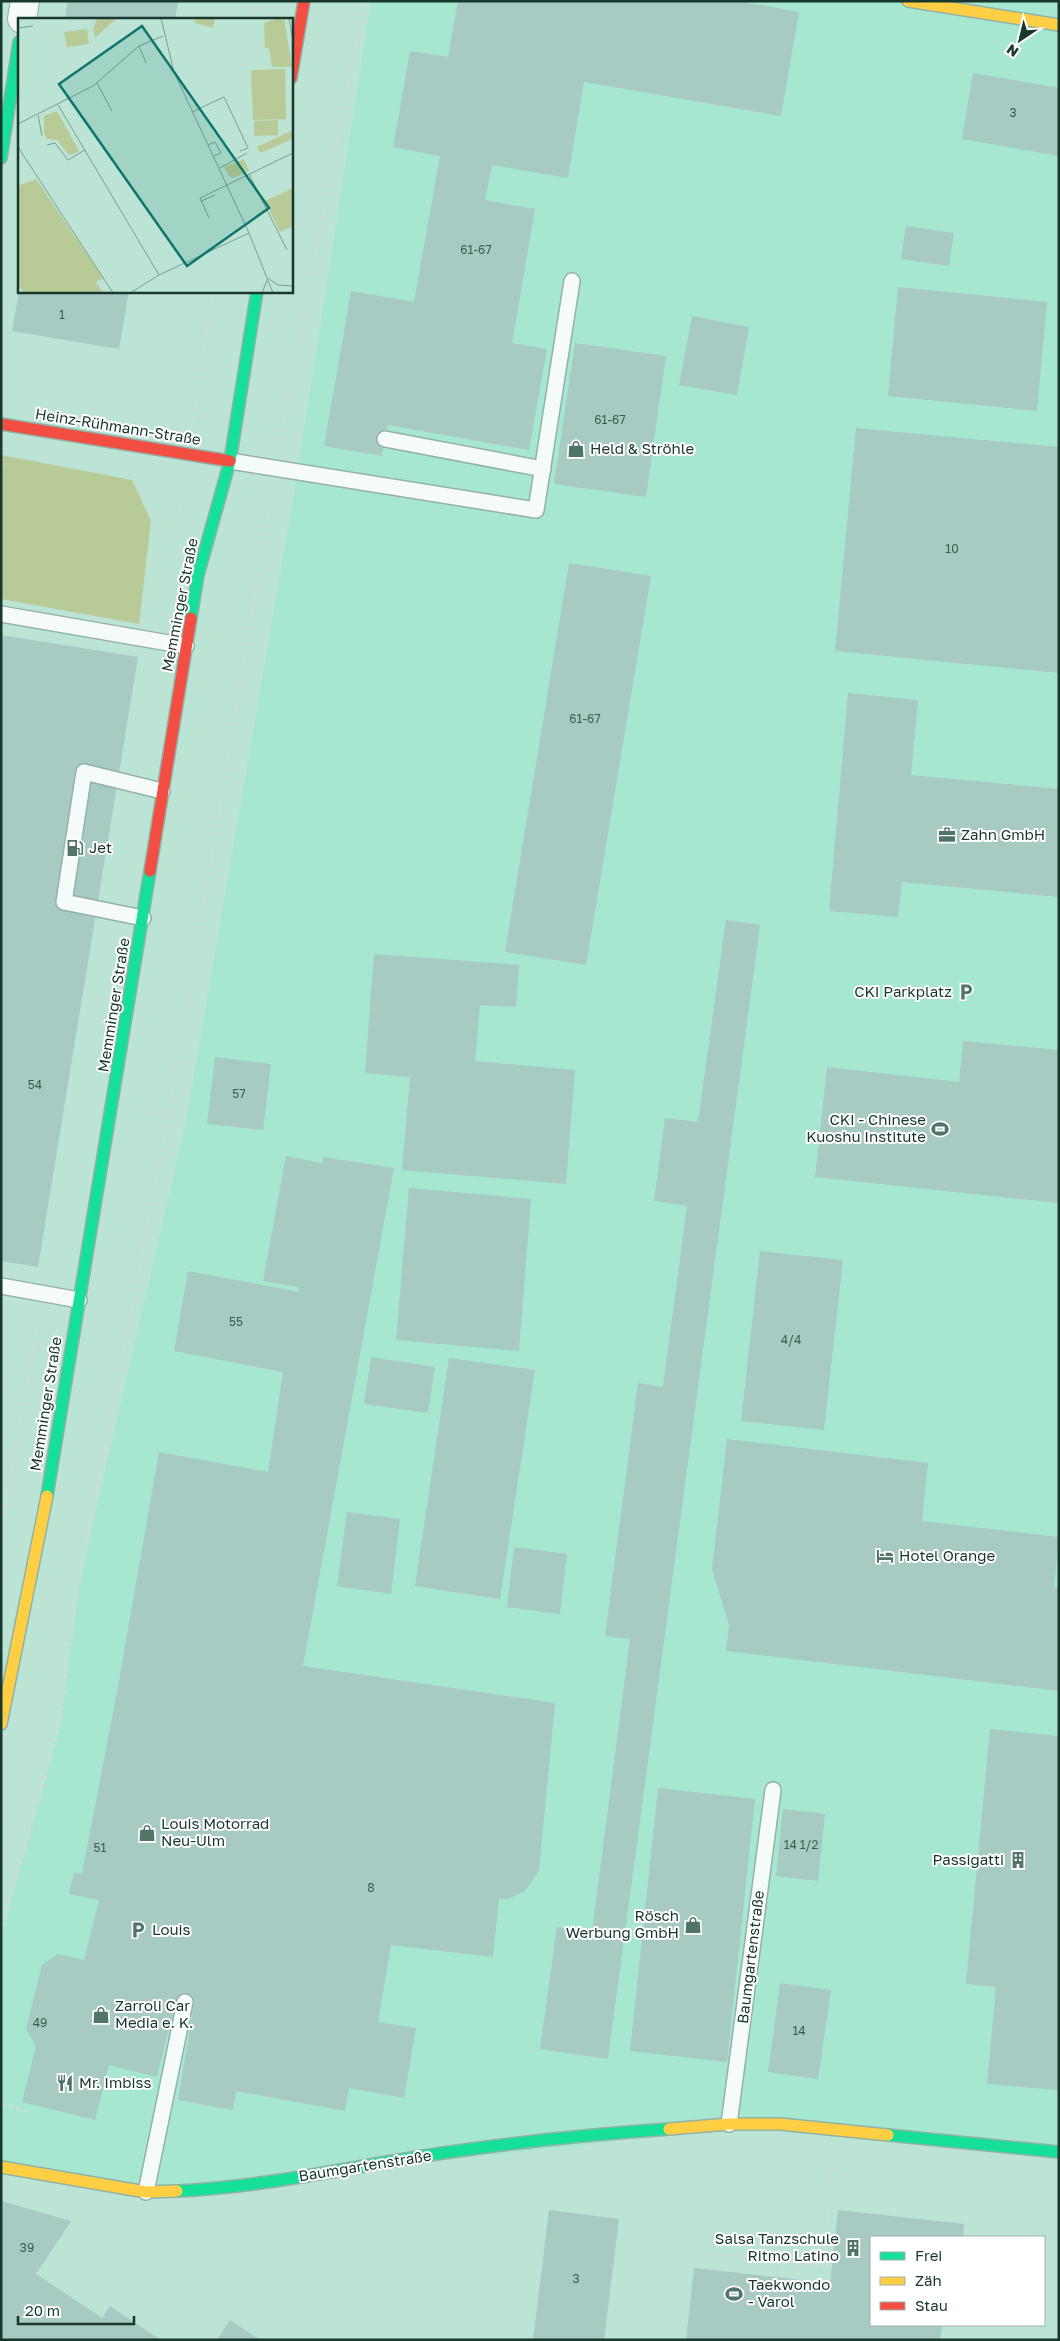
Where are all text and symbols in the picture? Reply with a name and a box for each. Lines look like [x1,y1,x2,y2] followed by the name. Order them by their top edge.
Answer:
[995,15,1045,65] north arrow
[18,18,292,292] inset map
[1003,41,1021,61] text: N
[1009,105,1017,120] house number: 3
[460,242,492,257] house number: 61-67
[59,307,65,322] house number: 1
[34,404,203,448] street label: Heinz-Rühmann-Straße
[594,412,626,427] house number: 61-67
[566,439,586,459] shop icon: Held & Ströhle
[590,439,694,457] place label: Held & Ströhle
[157,536,201,673] street label: Memminger Straße
[945,541,959,556] house number: 10
[569,711,601,726] house number: 61-67
[937,825,957,845] office icon: Zahn GmbH
[961,825,1045,843] place label: Zahn GmbH
[65,838,85,858] fuel station icon: Jet
[89,838,112,856] place label: Jet
[94,936,133,1073] street label: Memminger Straße
[854,982,952,1000] place label: CKI Parkplatz
[956,982,976,1002] parking icon: CKI Parkplatz
[28,1077,42,1092] house number: 54
[232,1086,246,1101] house number: 57
[806,1110,926,1145] place label: CKI - Chinese Kuoshu Institute
[930,1119,950,1139] sports icon: CKI - Chinese Kuoshu Institute
[229,1314,243,1329] house number: 55
[781,1332,801,1347] house number: 4/4
[26,1335,65,1472] street label: Memminger Straße
[875,1546,895,1566] hotel icon: Hotel Orange
[899,1546,995,1564] place label: Hotel Orange
[161,1814,269,1849] place label: Louis Motorrad Neu-Ulm
[137,1823,157,1843] shop icon: Louis Motorrad Neu-Ulm
[784,1837,818,1852] house number: 14 1/2
[94,1840,107,1855] house number: 51
[933,1850,1004,1868] place label: Passigatti
[1008,1850,1028,1870] building icon: Passigatti
[367,1880,375,1895] house number: 8
[733,1889,767,2025] street label: Baumgartenstraße
[566,1906,679,1941] place label: Rösch Werbung GmbH
[683,1915,703,1935] shop icon: Rösch Werbung GmbH
[128,1920,148,1940] parking icon: Louis
[152,1920,190,1938] place label: Louis
[115,1996,194,2031] place label: Zarroli Car Media e. K.
[91,2005,111,2025] shop icon: Zarroli Car Media e. K.
[33,2015,47,2030] house number: 49
[792,2023,806,2038] house number: 14
[55,2073,75,2093] restaurant icon: Mr. Imbiss
[79,2073,151,2091] place label: Mr. Imbiss
[297,2146,433,2184] street label: Baumgartenstraße
[715,2229,839,2264] place label: Salsa Tanzschule Ritmo Latino
[870,2236,1045,2326] legend
[843,2238,863,2258] building icon: Salsa Tanzschule Ritmo Latino
[20,2240,34,2255] house number: 39
[915,2246,942,2264] text: Frei
[572,2271,580,2286] house number: 3
[915,2271,942,2289] text: Zäh
[748,2275,830,2310] place label: Taekwondo - Varol
[724,2284,744,2304] sports icon: Taekwondo - Varol
[18,2294,134,2326] scale bar
[915,2296,948,2314] text: Stau
[25,2301,60,2319] text: 20 m

